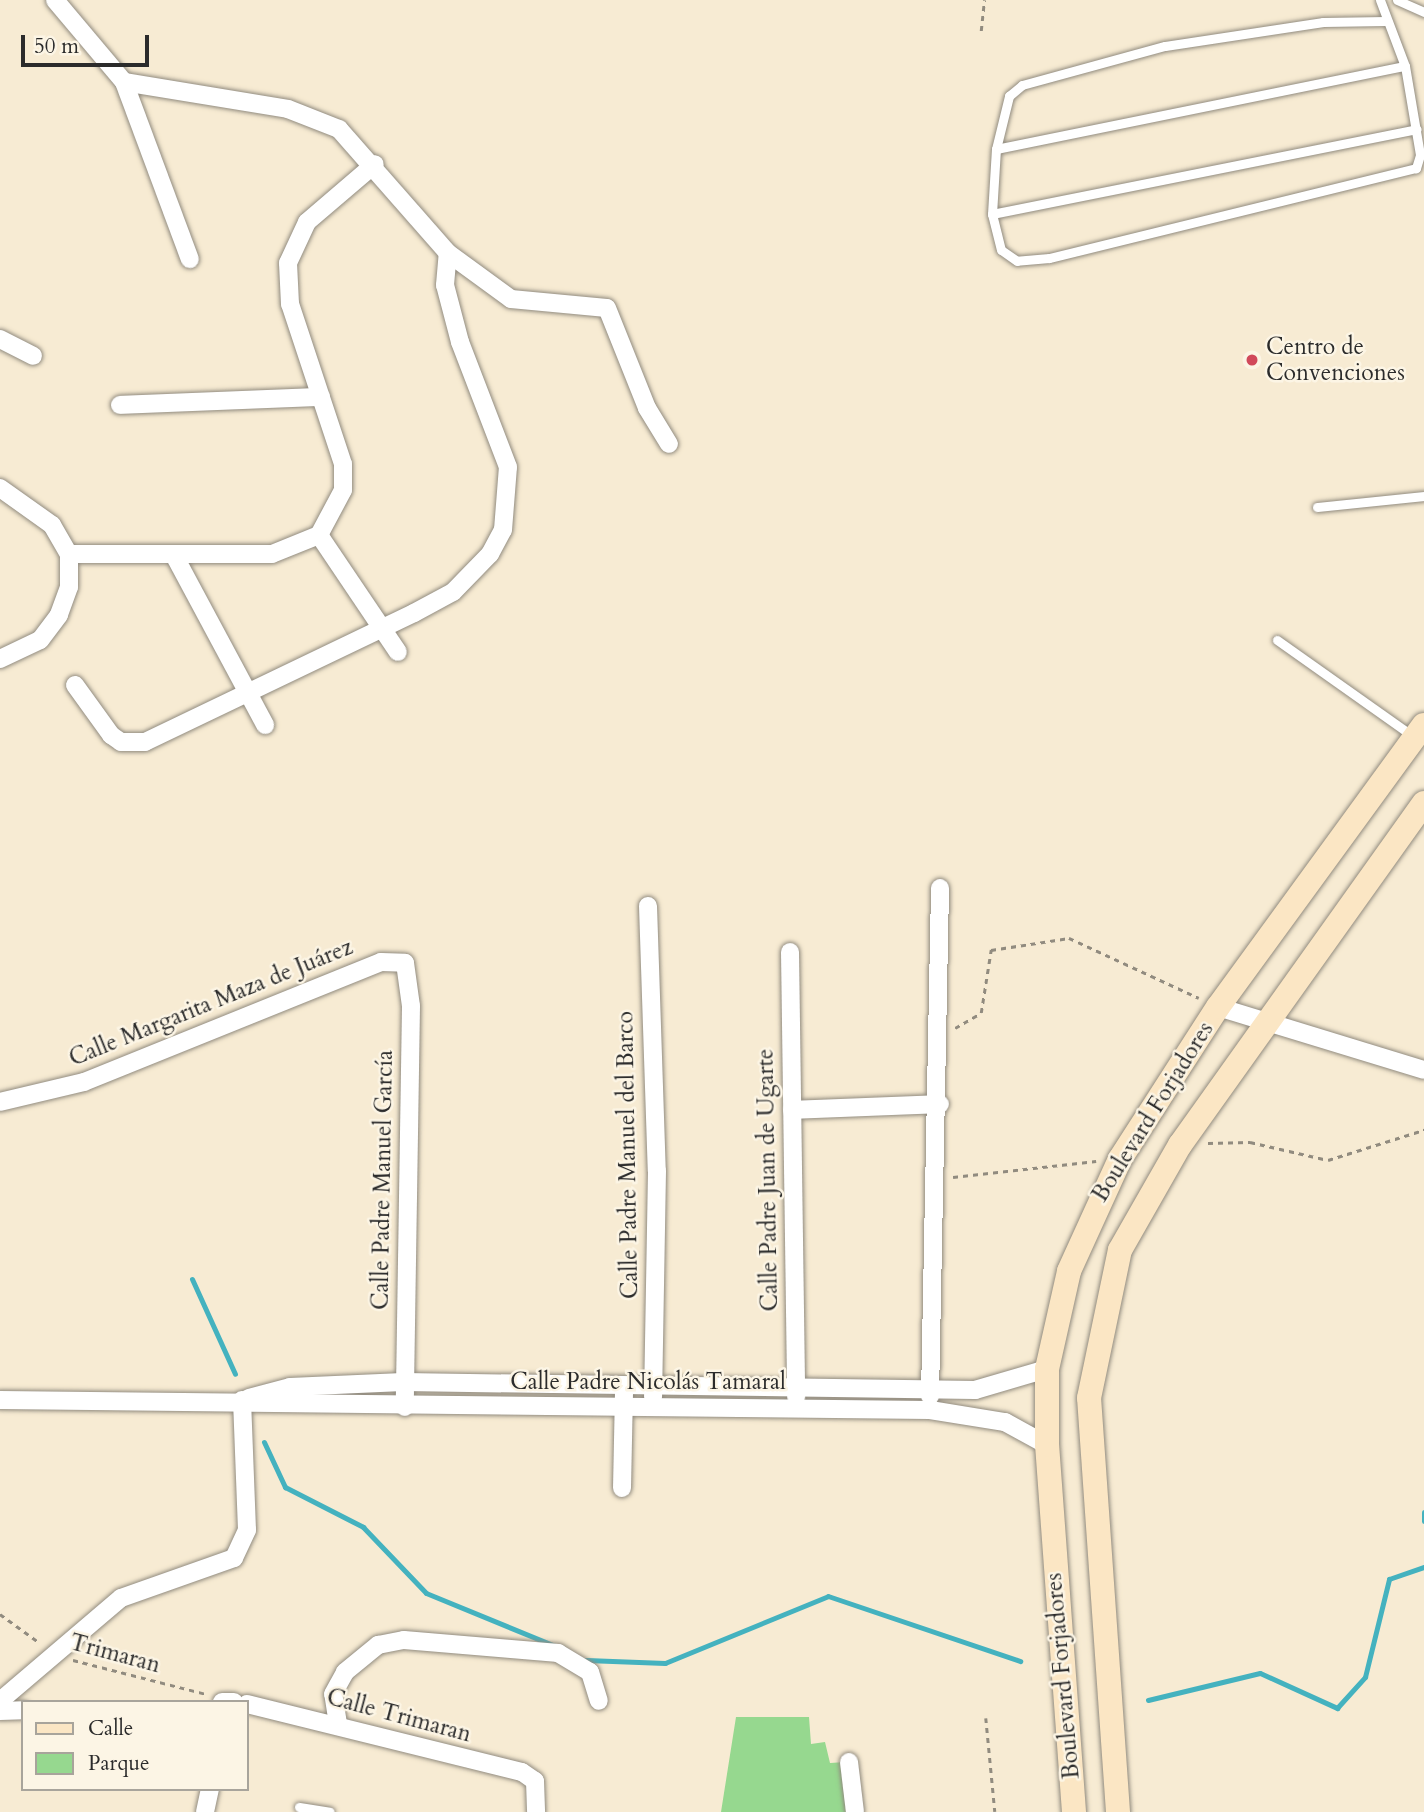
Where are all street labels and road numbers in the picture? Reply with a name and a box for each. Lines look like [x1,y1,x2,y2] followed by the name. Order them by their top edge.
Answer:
[65,933,357,1073] street label: Calle Margarita Maza de Juárez
[612,1011,644,1299] street label: Calle Padre Manuel del Barco
[1086,1017,1220,1207] street label: Boulevard Forjadores
[752,1048,784,1312] street label: Calle Padre Juan de Ugarte
[367,1050,399,1310] street label: Calle Padre Manuel García
[510,1368,786,1396] street label: Calle Padre Nicolás Tamaral
[1040,1572,1086,1780] street label: Boulevard Forjadores
[67,1629,163,1679] street label: Trimaran
[324,1683,474,1749] street label: Calle Trimaran

